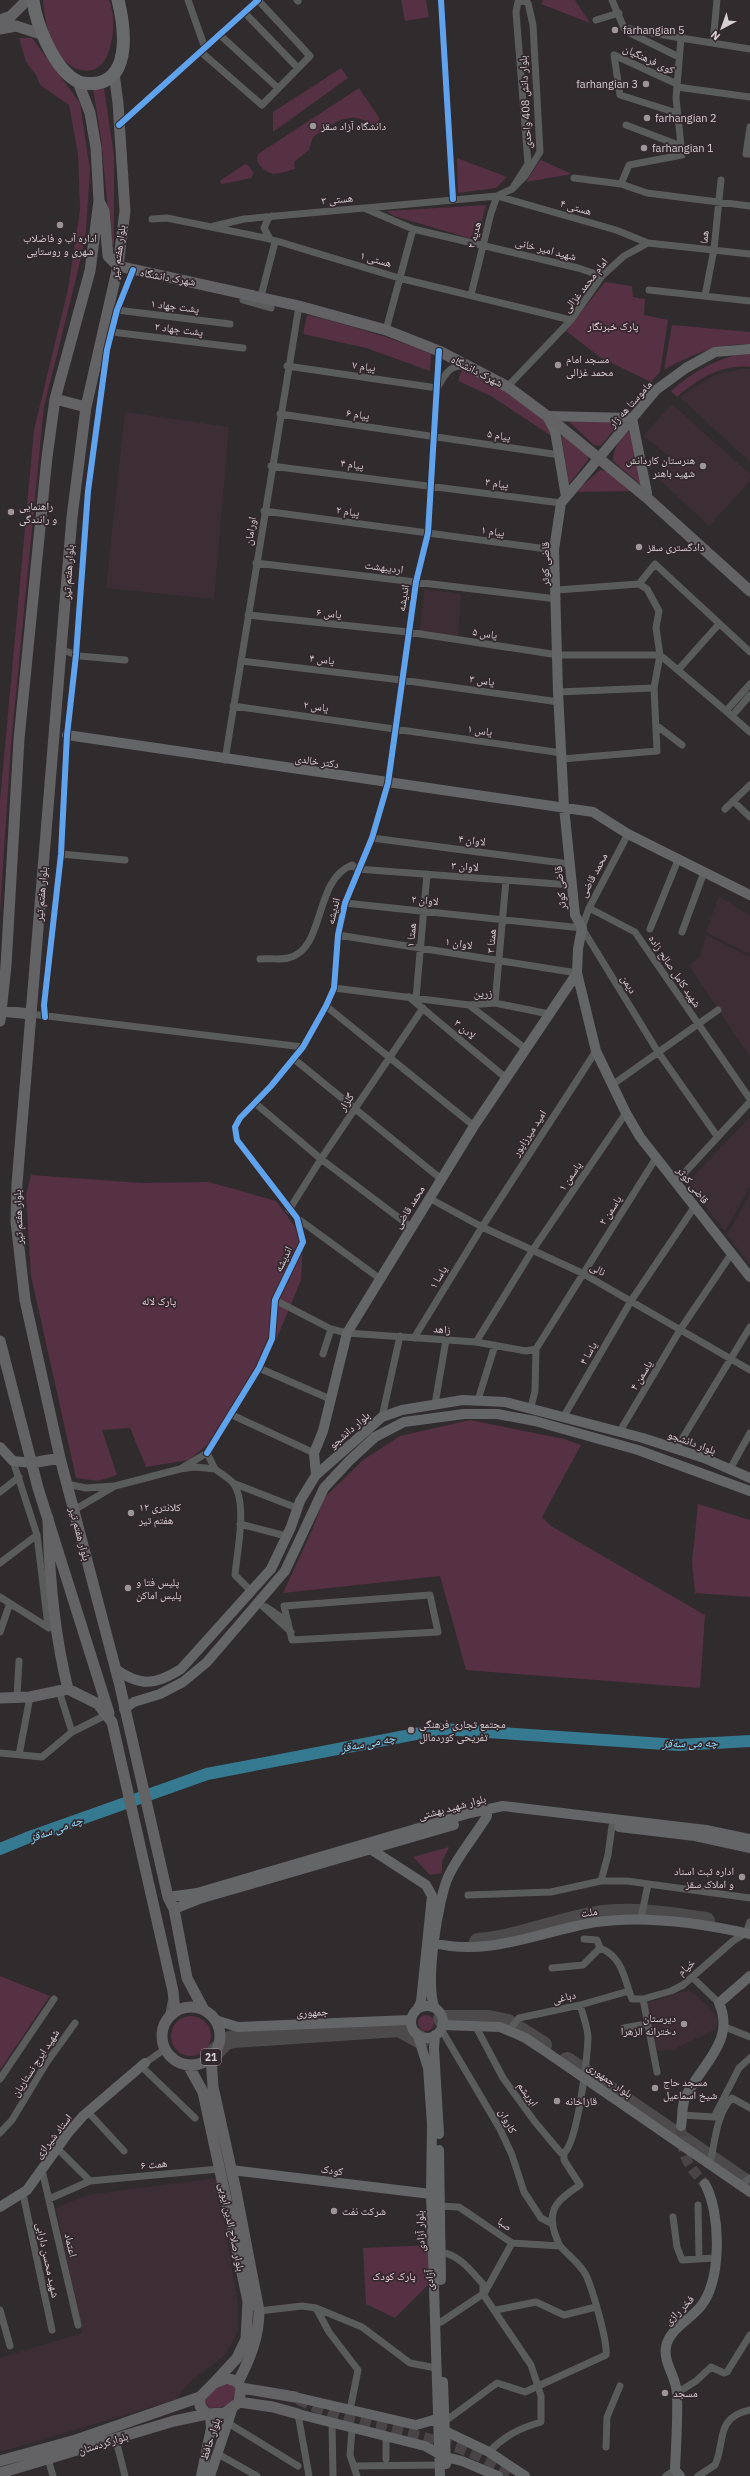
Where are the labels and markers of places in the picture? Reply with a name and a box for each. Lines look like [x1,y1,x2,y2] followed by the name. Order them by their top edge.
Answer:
[623,23,685,37] place label: farhangian 5
[610,25,620,35] marker: farhangian 5
[576,77,638,91] place label: farhangian 3
[641,79,651,89] marker: farhangian 3
[655,111,717,125] place label: farhangian 2
[642,113,652,123] marker: farhangian 2
[320,119,386,133] place label: دانشگاه آزاد سقز
[308,121,318,131] marker: دانشگاه آزاد سقز
[652,141,714,155] place label: farhangian 1
[639,143,649,153] marker: farhangian 1
[55,220,65,230] marker: اداره آب و فاضلاب شهری و روستایی
[23,231,97,258] place label: اداره آب و فاضلاب شهری و روستایی
[566,352,613,379] place label: مسجد امام محمد غزالی
[553,360,563,370] marker: مسجد امام محمد غزالی
[626,453,695,480] place label: هنرستان کاردانش شهید باهنر
[698,461,708,471] marker: هنرستان کاردانش شهید باهنر
[19,499,57,526] place label: راهنمایی و رانندگی
[6,507,16,517] marker: راهنمایی و رانندگی
[646,540,705,554] place label: دادگستری سقز
[634,542,644,552] marker: دادگستری سقز
[138,1500,181,1528] place label: کلانتری ۱۲ هفتم تیر
[126,1508,136,1518] marker: کلانتری ۱۲ هفتم تیر
[136,1575,182,1602] place label: پلیس فتا و پلیس اماکن
[123,1583,133,1593] marker: پلیس فتا و پلیس اماکن
[419,1717,506,1744] place label: مجتمع تجاری فرهنگی تفریحی کوردمالل
[406,1725,416,1735] marker: مجتمع تجاری فرهنگی تفریحی کوردمالل
[674,1864,734,1891] place label: اداره ثبت اسناد و املاک سقز
[737,1872,747,1882] marker: اداره ثبت اسناد و املاک سقز
[621,2011,676,2038] place label: دیرستان دخترانه الزهرا
[679,2019,689,2029] marker: دیرستان دخترانه الزهرا
[663,2075,717,2102] place label: مسجد حاج شیخ اسماعیل
[650,2083,660,2093] marker: مسجد حاج شیخ اسماعیل
[565,2094,597,2108] place label: قازاخانه
[552,2096,562,2106] marker: قازاخانه
[342,2204,386,2218] place label: شرکت نفت
[329,2206,339,2216] marker: شرکت نفت
[673,2386,698,2400] place label: مسجد
[660,2388,670,2398] marker: مسجد

